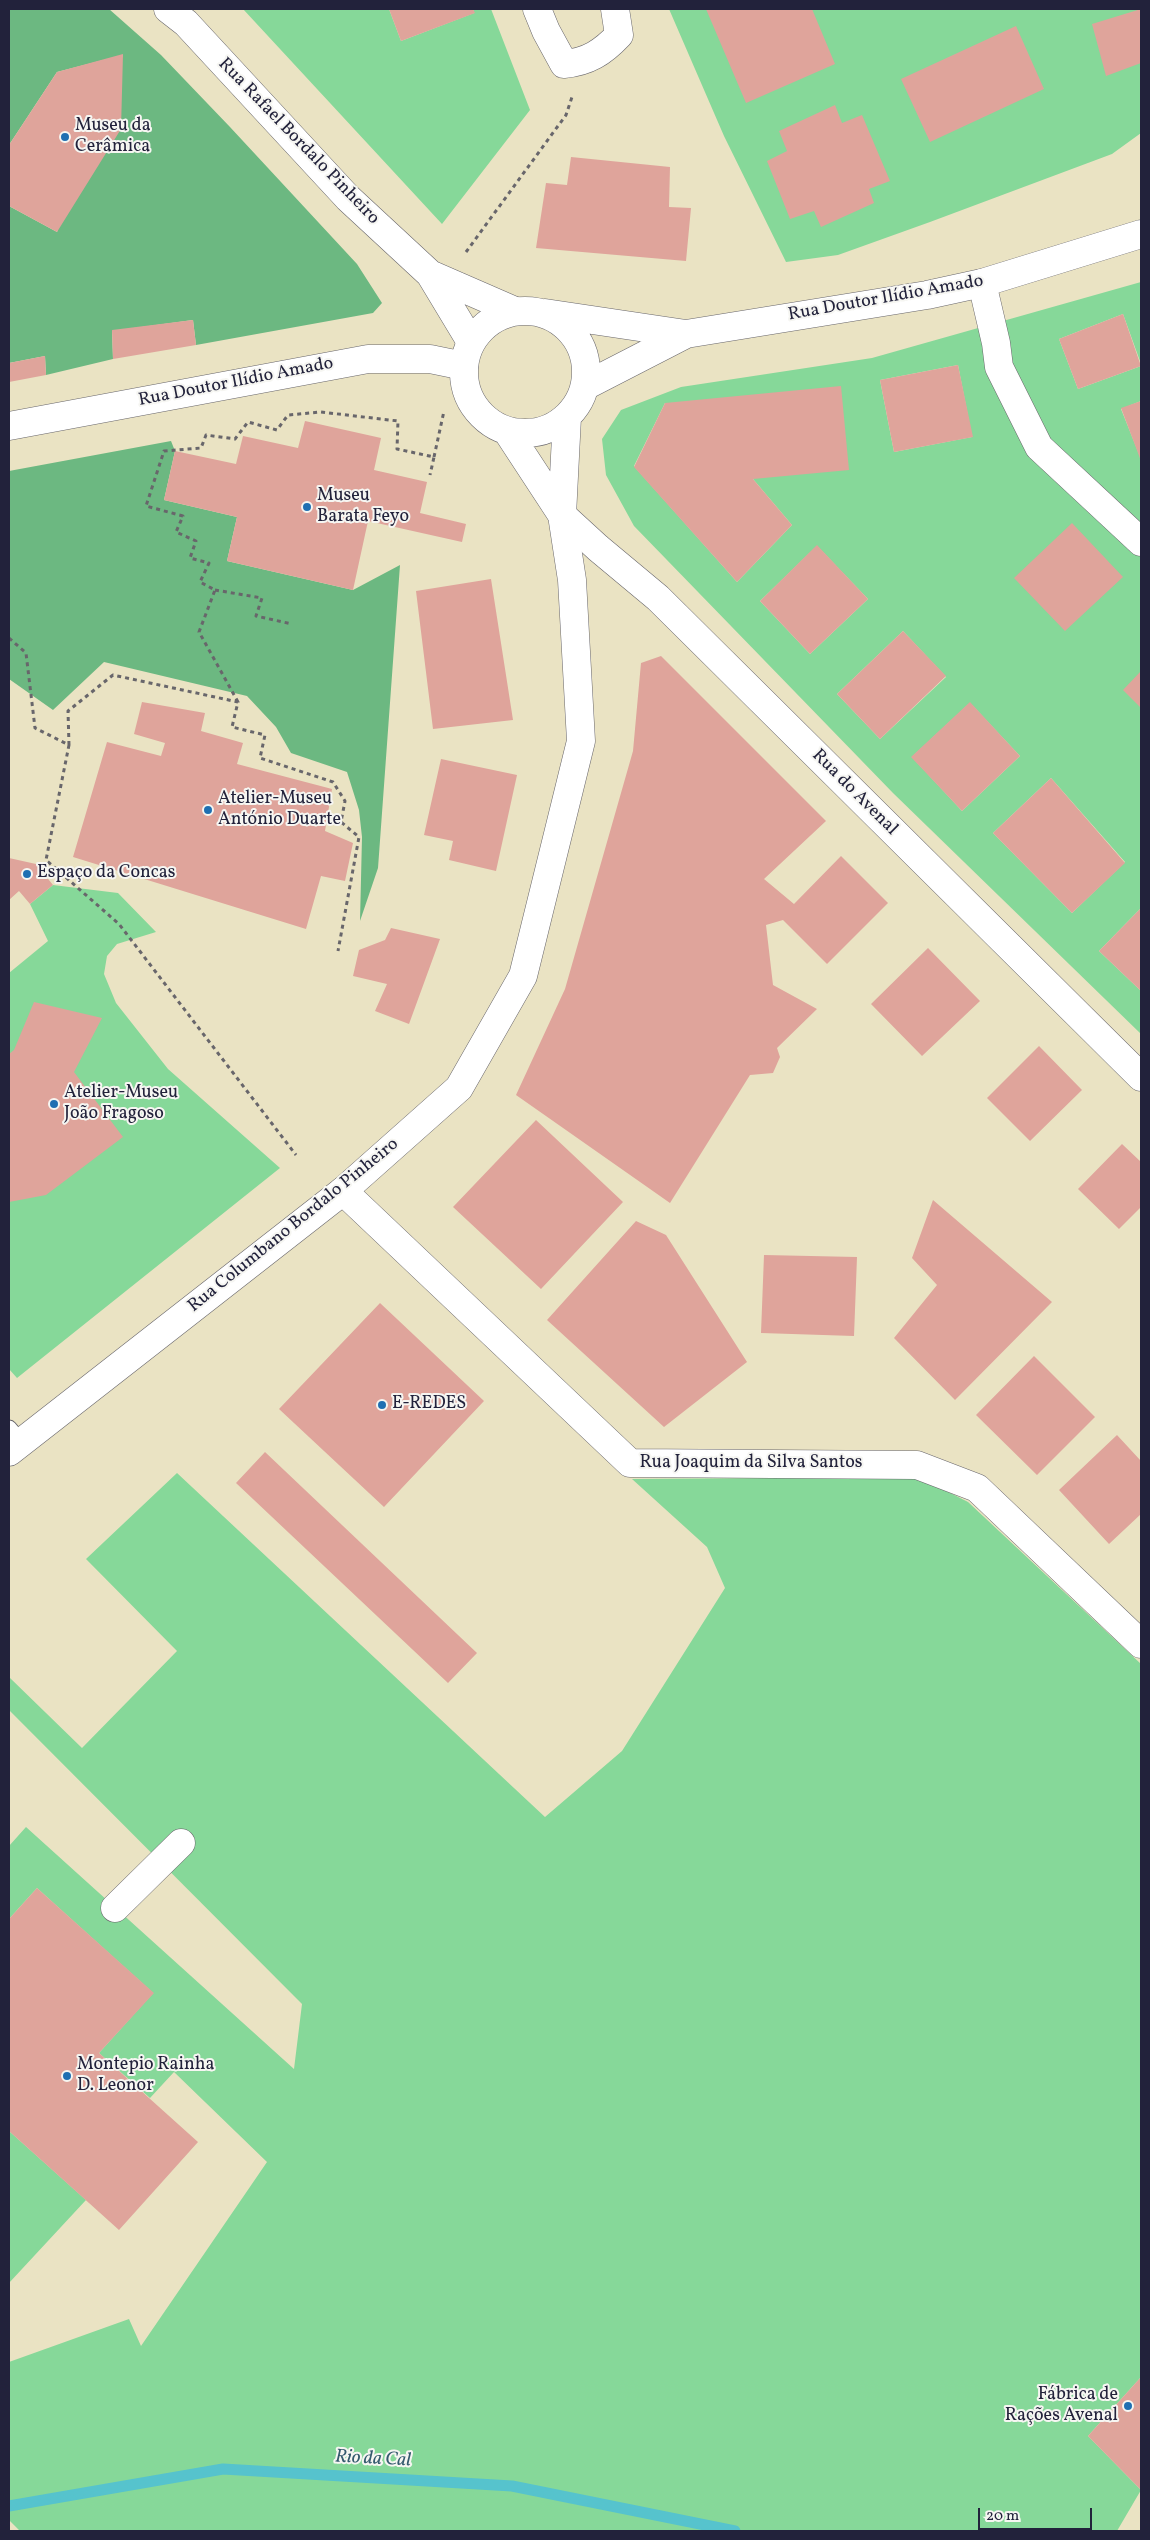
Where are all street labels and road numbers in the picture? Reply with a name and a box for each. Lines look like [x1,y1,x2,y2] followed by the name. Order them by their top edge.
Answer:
[213,54,383,230] street label: Rua Rafael Bordalo Pinheiro
[787,271,985,327] street label: Rua Doutor Ilídio Amado
[137,354,335,412] street label: Rua Doutor Ilídio Amado
[806,745,902,841] street label: Rua do Avenal
[184,1134,404,1318] street label: Rua Columbano Bordalo Pinheiro
[639,1453,863,1475] street label: Rua Joaquim da Silva Santos

